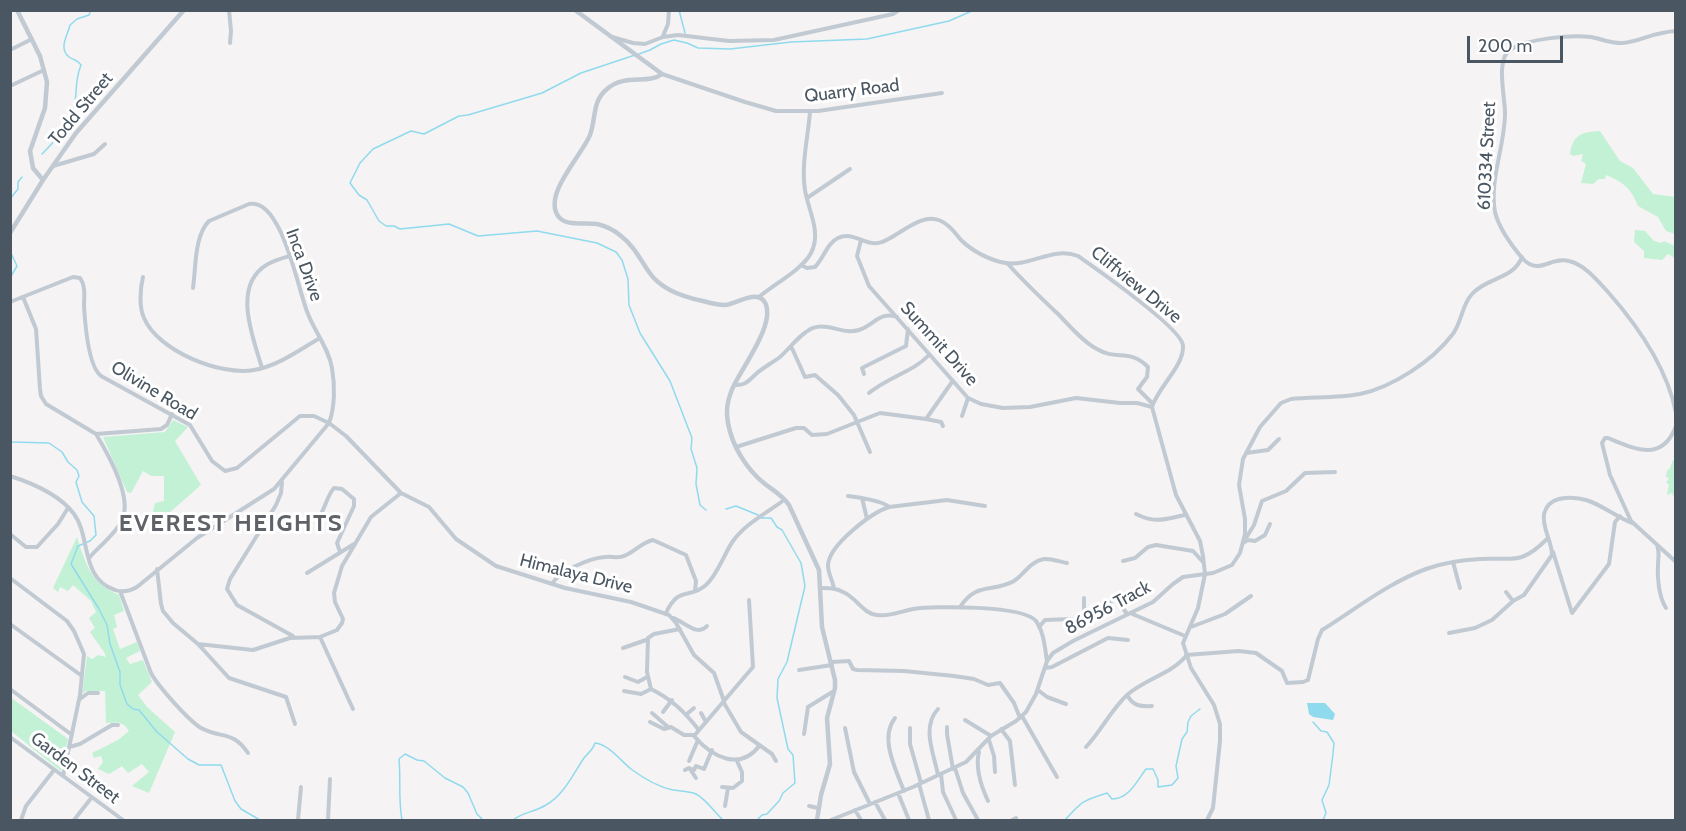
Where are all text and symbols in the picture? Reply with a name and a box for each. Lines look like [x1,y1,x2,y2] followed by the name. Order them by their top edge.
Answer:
[1470,24,1566,62] scale bar
[1478,35,1532,57] text: 200 m
[44,68,118,150] street label: Todd Street
[803,74,901,108] street label: Quarry Road
[1473,101,1501,211] street label: 610334 Street
[281,226,327,304] street label: Inca Drive
[1086,242,1186,328] street label: Cliffview Drive
[896,297,982,391] street label: Summit Drive
[107,357,201,425] street label: Olivine Road
[119,510,343,538] district label: EVEREST HEIGHTS
[517,550,635,598] street label: Himalaya Drive
[1062,576,1154,640] street label: 86956 Track
[26,728,124,808] street label: Garden Street

